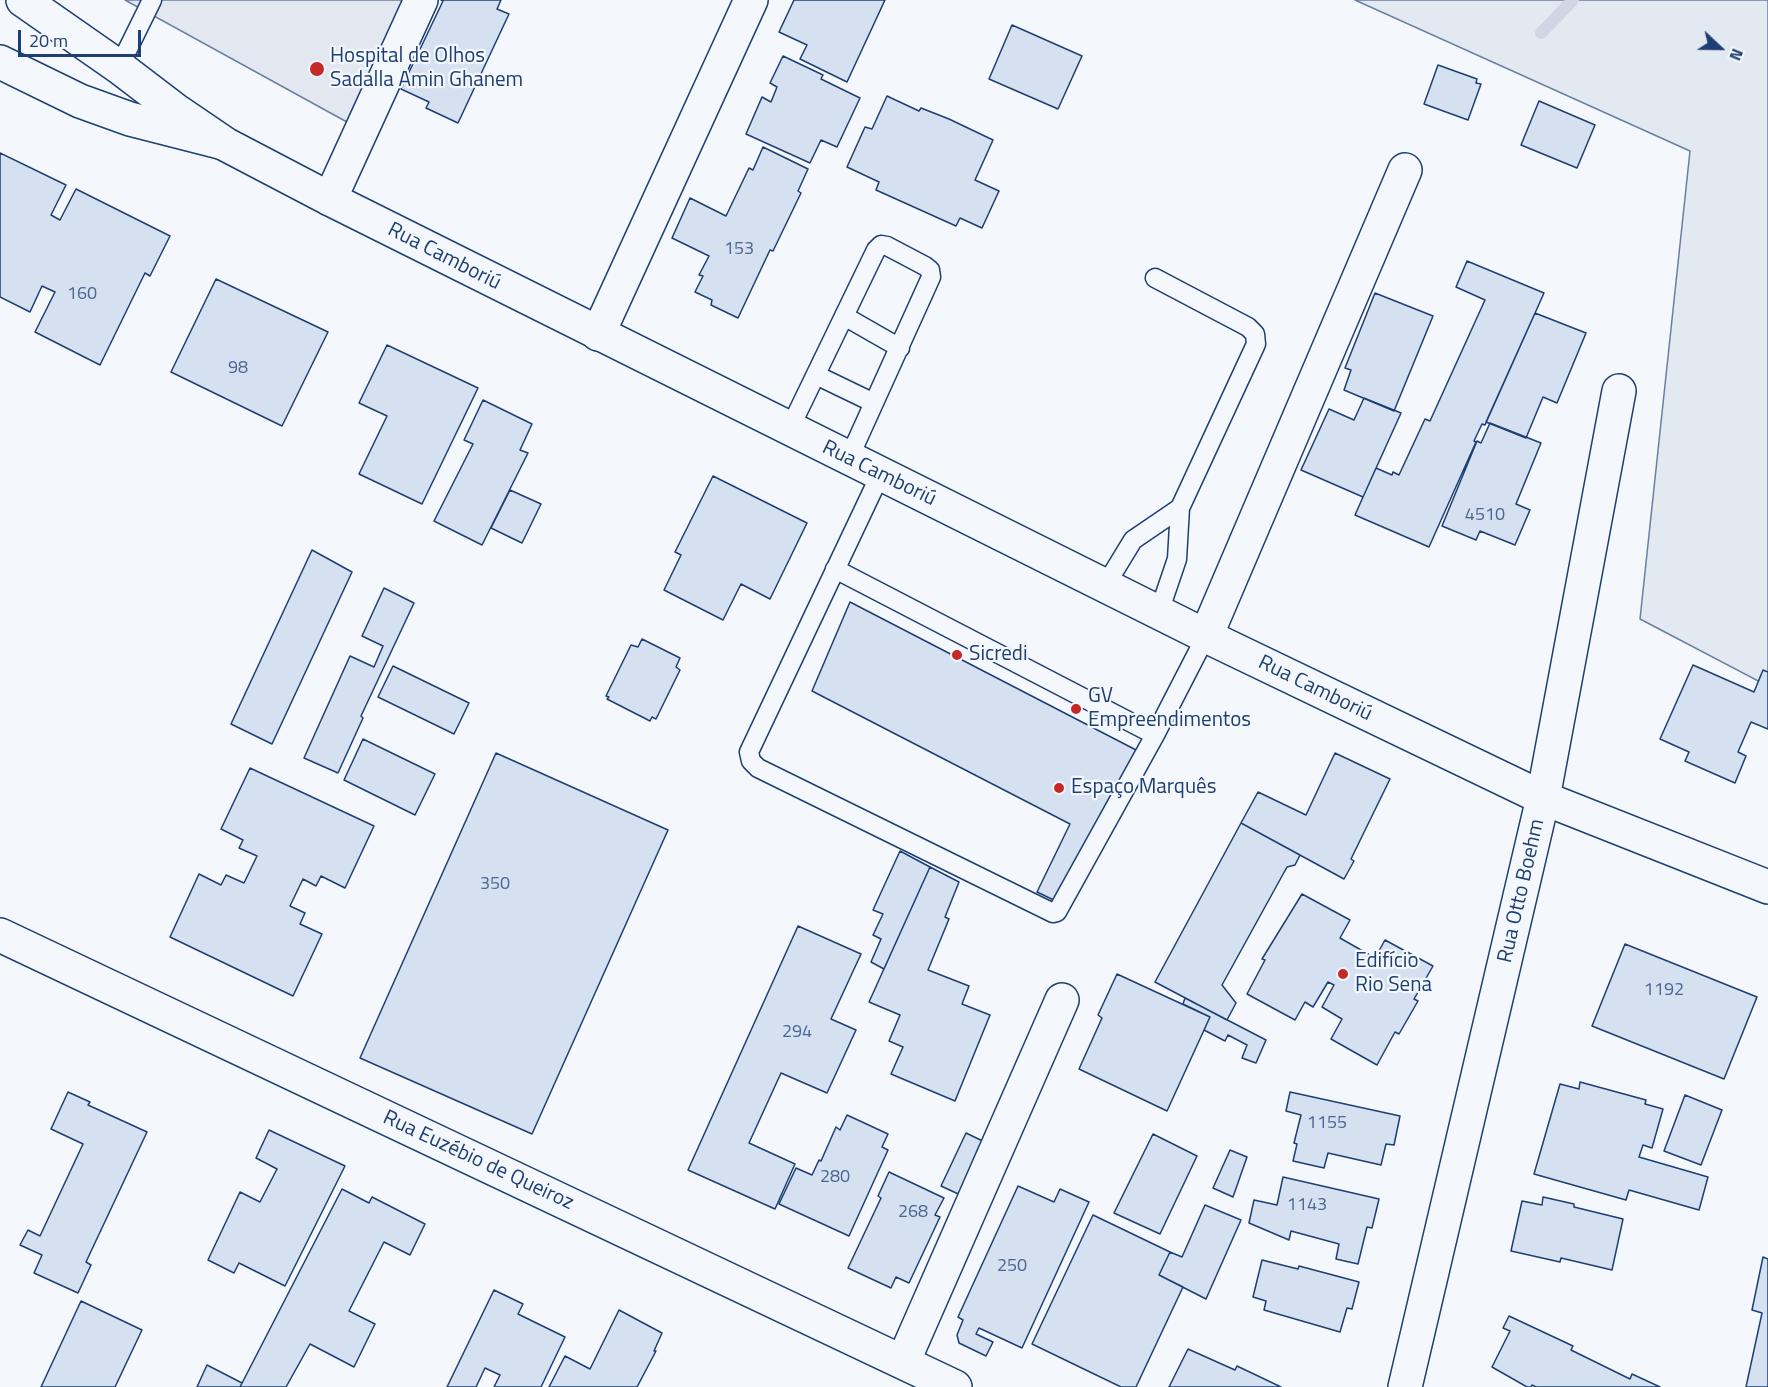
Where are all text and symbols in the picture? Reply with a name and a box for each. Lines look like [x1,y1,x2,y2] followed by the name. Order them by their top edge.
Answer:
[21,18,144,56] scale bar
[1690,18,1750,78] north arrow
[29,27,68,54] text: 20 m
[330,44,523,94] place label: Hospital de Olhos Sadalla Amin Ghanem
[1723,45,1750,64] text: N
[308,60,326,78] marker: Hospital de Olhos Sadalla Amin Ghanem
[383,218,505,296] street label: Rua Camboriú
[724,239,754,261] house number: 153
[67,284,97,306] house number: 160
[228,358,248,380] house number: 98
[818,436,940,512] street label: Rua Camboriú
[1465,505,1505,527] house number: 4510
[969,642,1028,668] place label: Sicredi
[950,648,964,662] marker: Sicredi
[1254,651,1376,727] street label: Rua Camboriú
[1088,684,1251,734] place label: GV Empreendimentos
[1069,702,1083,716] marker: GV Empreendimentos
[1071,775,1216,801] place label: Espaço Marquês
[1052,781,1066,795] marker: Espaço Marquês
[1493,817,1551,965] street label: Rua Otto Boehm
[480,874,510,896] house number: 350
[1355,949,1432,999] place label: Edifício Rio Sena
[1336,967,1350,981] marker: Edifício Rio Sena
[1644,980,1684,1002] house number: 1192
[782,1022,812,1044] house number: 294
[379,1106,577,1216] street label: Rua Euzébio de Queiroz
[1307,1113,1347,1135] house number: 1155
[820,1167,850,1189] house number: 280
[1287,1195,1327,1217] house number: 1143
[898,1202,928,1224] house number: 268
[997,1256,1027,1278] house number: 250

